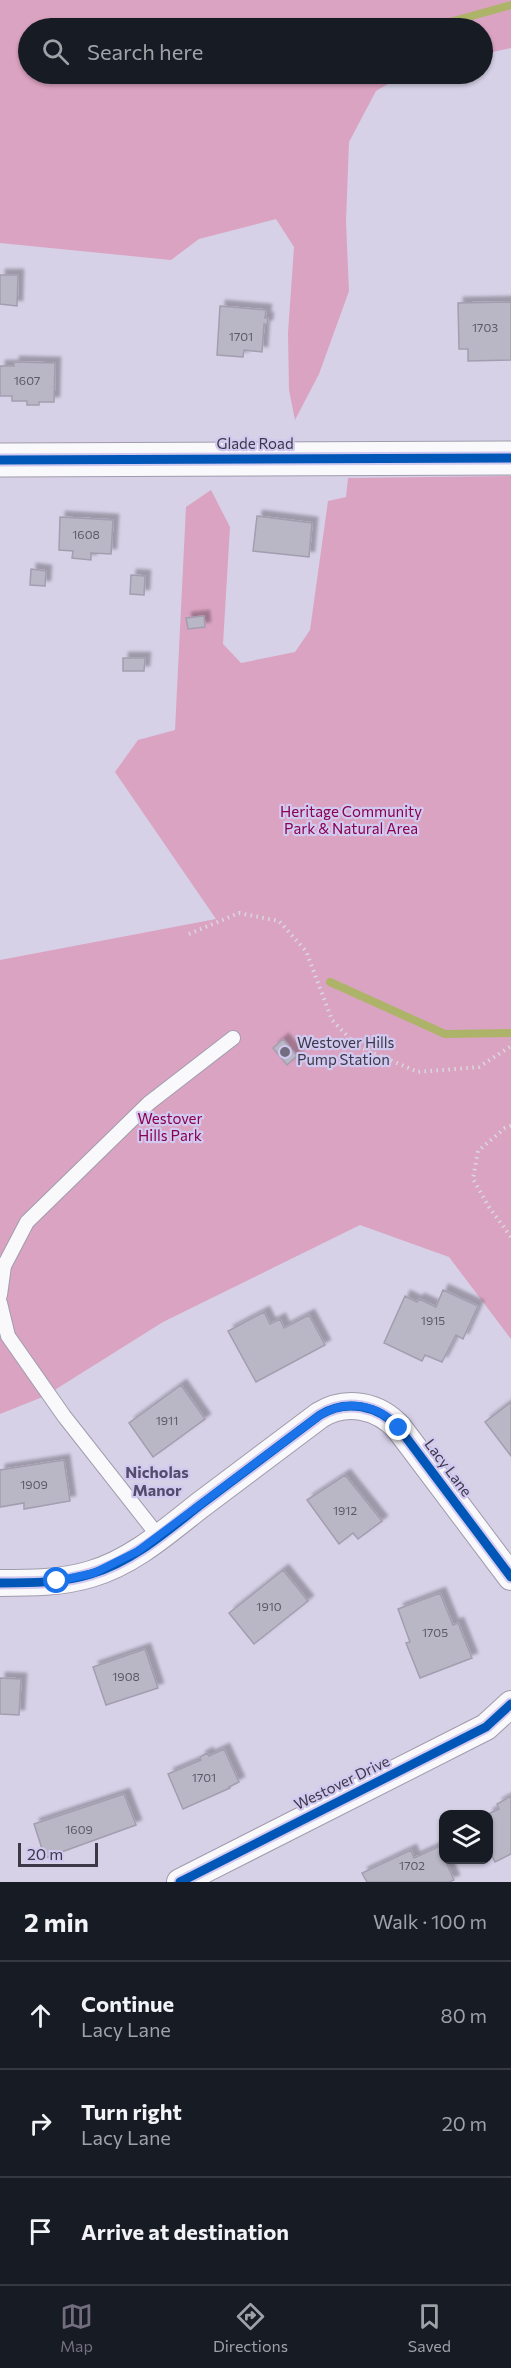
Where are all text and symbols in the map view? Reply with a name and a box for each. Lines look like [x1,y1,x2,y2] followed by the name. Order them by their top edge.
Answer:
[18,18,493,84] search box
[39,35,72,68] icon: search
[87,38,203,65] text: Search here
[472,320,498,334] house number: 1703
[229,329,253,343] house number: 1701
[14,373,40,387] house number: 1607
[216,434,294,452] street label: Glade Road
[72,527,100,541] house number: 1608
[280,802,422,837] park label: Heritage Community Park & Natural Area
[297,1033,395,1068] place label: Westover Hills Pump Station
[278,1045,292,1059] marker: Westover Hills Pump Station
[137,1109,203,1144] park label: Westover Hills Park
[421,1313,445,1327] house number: 1915
[156,1413,178,1427] house number: 1911
[385,1414,411,1440] route end
[421,1435,476,1500] street label: Lacy Lane
[125,1462,189,1499] district label: Nicholas Manor
[20,1477,48,1491] house number: 1909
[333,1503,357,1517] house number: 1912
[43,1567,69,1593] route start
[256,1599,282,1613] house number: 1910
[422,1625,448,1639] house number: 1705
[112,1669,140,1683] house number: 1908
[291,1751,392,1813] street label: Westover Drive
[192,1770,216,1784] house number: 1701
[439,1810,493,1864] map controls
[439,1810,493,1864] button: layers
[65,1822,93,1836] house number: 1609
[18,1840,98,1868] scale bar
[27,1844,63,1863] text: 20 m
[399,1858,425,1872] house number: 1702
[24,1906,89,1937] text: 2 min
[373,1909,487,1933] text: Walk · 100 m
[81,1990,174,2017] text: Continue
[24,1999,57,2032] icon: ahead
[441,2003,487,2027] text: 80 m
[81,2017,171,2041] text: Lacy Lane
[81,2098,182,2125] text: Turn right
[24,2107,57,2140] icon: right
[442,2111,487,2135] text: 20 m
[81,2125,171,2149] text: Lacy Lane
[24,2215,57,2248] icon: arrive
[81,2218,289,2245] text: Arrive at destination
[60,2300,93,2355] tab: Map
[213,2300,288,2355] tab: Directions
[408,2300,451,2355] tab: Saved

